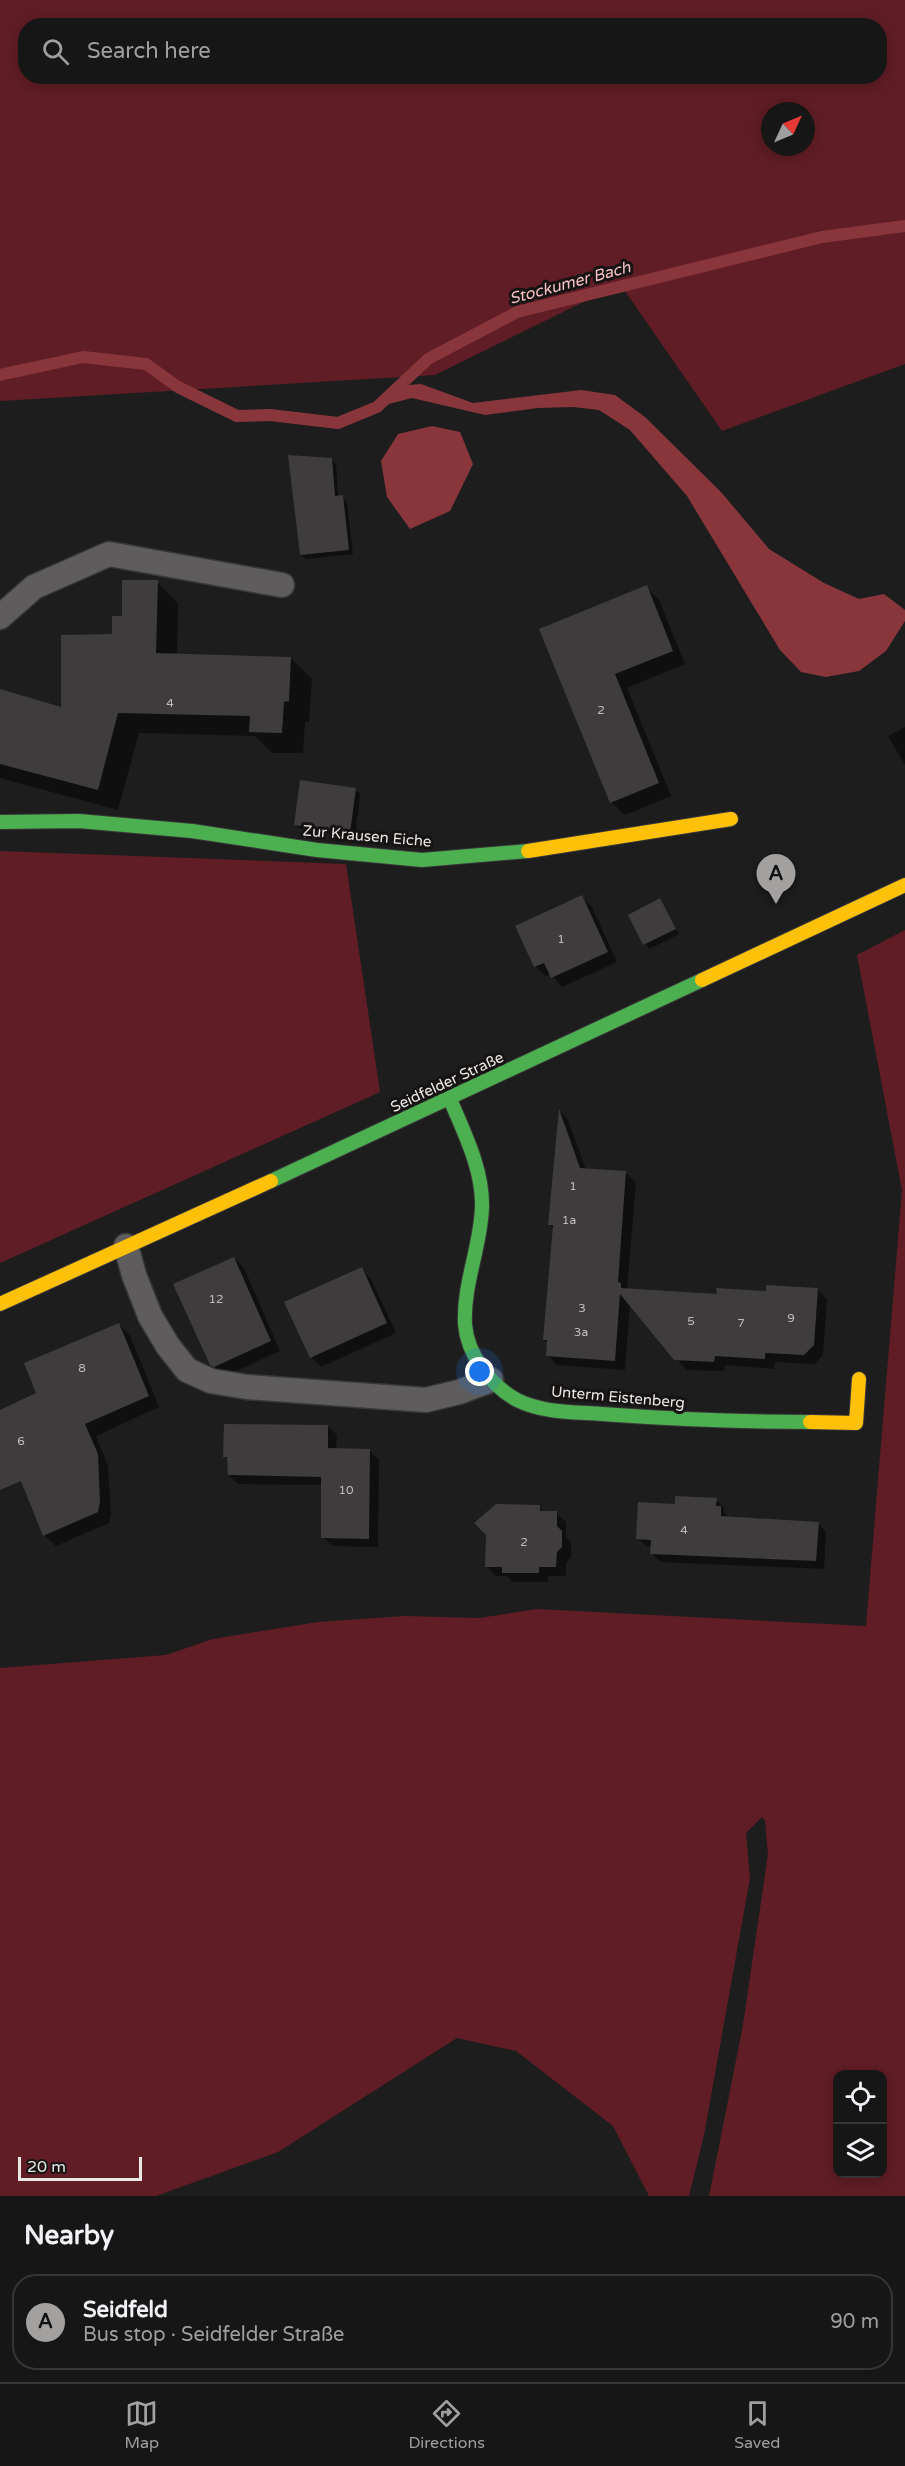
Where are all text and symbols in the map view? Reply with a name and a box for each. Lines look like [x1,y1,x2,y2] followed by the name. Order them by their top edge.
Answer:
[18,18,887,84] search box
[39,35,72,68] icon: search
[87,38,211,64] text: Search here
[761,102,815,156] north arrow
[507,257,634,309] water label: Stockumer Bach
[166,696,174,710] house number: 4
[597,703,605,717] house number: 2
[302,821,432,851] street label: Zur Krausen Eiche
[756,854,796,904] pin: A
[557,932,565,946] house number: 1
[388,1048,506,1116] street label: Seidfelder Straße
[569,1179,577,1193] house number: 1
[562,1213,576,1227] house number: 1a
[208,1292,224,1306] house number: 12
[578,1301,586,1315] house number: 3
[787,1311,795,1325] house number: 9
[687,1314,695,1328] house number: 5
[737,1316,745,1330] house number: 7
[574,1325,588,1339] house number: 3a
[465,1357,494,1386] your location
[78,1361,86,1375] house number: 8
[550,1382,686,1412] street label: Unterm Eistenberg
[17,1434,25,1448] house number: 6
[338,1483,354,1497] house number: 10
[680,1523,688,1537] house number: 4
[520,1535,528,1549] house number: 2
[833,2070,887,2178] map controls
[833,2070,887,2124] button: locate
[833,2124,887,2178] button: layers
[18,2154,142,2182] scale bar
[27,2157,66,2177] text: 20 m
[24,2220,114,2251] text: Nearby
[83,2297,168,2323] text: Seidfeld
[38,2310,53,2334] text: A
[830,2310,879,2334] text: 90 m
[83,2323,344,2347] text: Bus stop · Seidfelder Straße
[125,2397,159,2453] tab: Map
[408,2397,485,2453] tab: Directions
[734,2397,780,2453] tab: Saved

